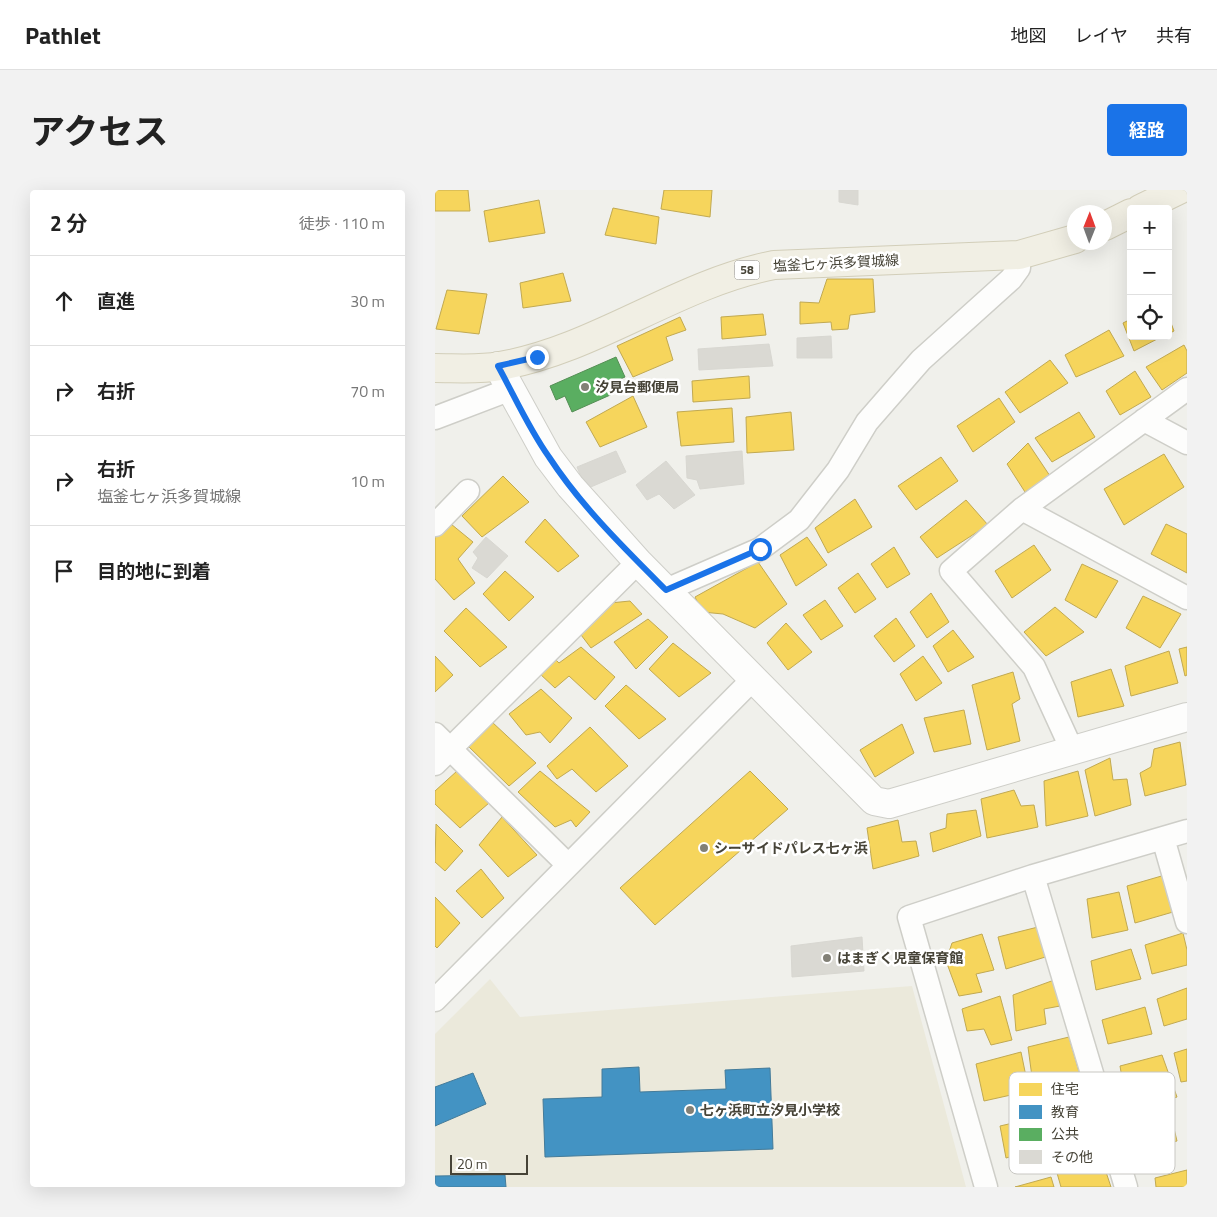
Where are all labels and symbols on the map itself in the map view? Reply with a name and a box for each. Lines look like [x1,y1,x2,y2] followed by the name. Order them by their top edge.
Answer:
[1067,205,1112,250] north arrow
[773,249,899,276] street label: 塩釜七ヶ浜多賀城線
[735,260,759,280] road number: 58
[526,346,549,369] route end
[595,376,679,397] place label: 汐見台郵便局
[579,381,591,393] marker: 汐見台郵便局
[749,538,772,561] route start
[714,837,868,858] place label: シーサイドパレス七ヶ浜
[698,842,710,854] marker: シーサイドパレス七ヶ浜
[837,947,963,968] place label: はまぎく児童保育館
[821,952,833,964] marker: はまぎく児童保育館
[1009,1072,1175,1174] legend
[1051,1078,1079,1099] text: 住宅
[700,1099,840,1120] place label: 七ヶ浜町立汐見小学校
[1051,1101,1079,1122] text: 教育
[684,1104,696,1116] marker: 七ヶ浜町立汐見小学校
[1051,1123,1079,1144] text: 公共
[1051,1146,1093,1167] text: その他
[450,1152,527,1175] scale bar

